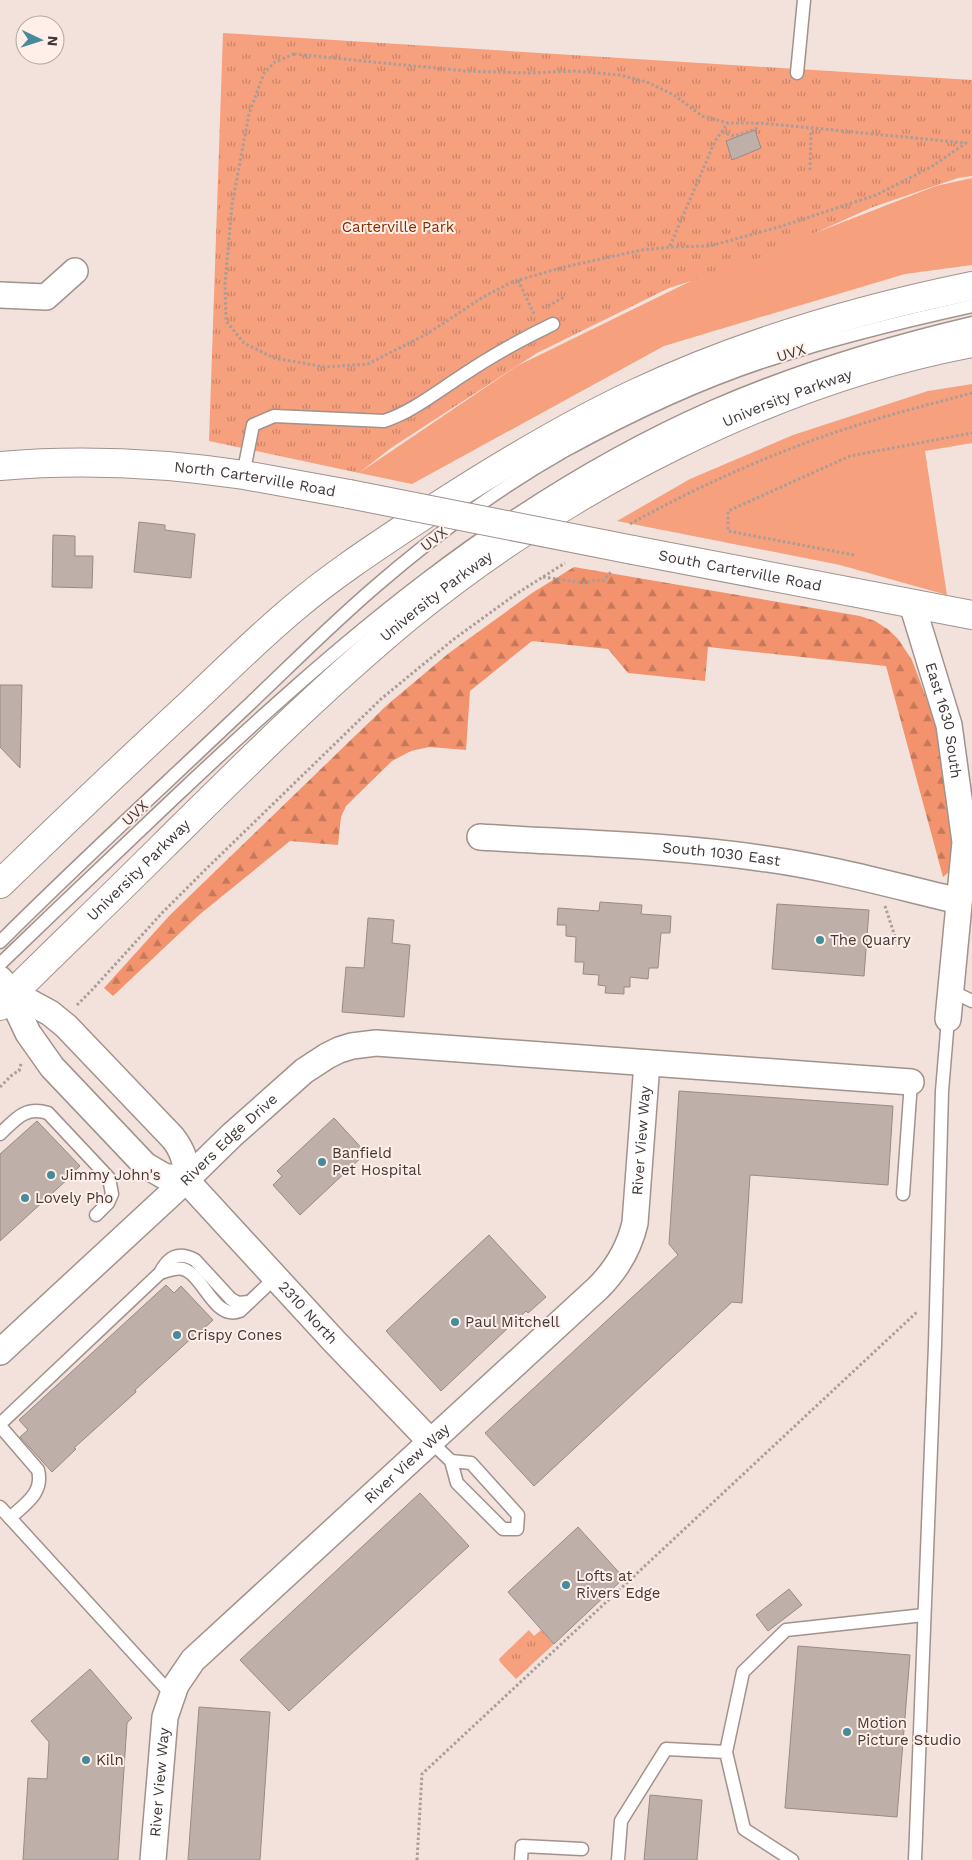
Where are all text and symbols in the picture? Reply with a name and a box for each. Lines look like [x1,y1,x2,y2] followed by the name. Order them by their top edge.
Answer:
[15,15,65,65] north arrow
[45,35,61,47] text: N
[342,218,455,236] park label: Carterville Park
[774,340,808,366] street label: UVX
[720,365,855,431] street label: University Parkway
[173,458,337,500] street label: North Carterville Road
[417,523,451,555] street label: UVX
[657,546,823,595] street label: South Carterville Road
[376,547,496,645] street label: University Parkway
[921,660,965,780] street label: East 1630 South
[118,796,152,830] street label: UVX
[83,815,194,925] street label: University Parkway
[662,839,782,870] street label: South 1030 East
[830,931,911,949] place label: The Quarry
[814,934,826,946] marker: The Quarry
[628,1085,654,1196] street label: River View Way
[176,1090,281,1190] street label: Rivers Edge Drive
[332,1144,422,1179] place label: Banfield Pet Hospital
[316,1156,328,1168] marker: Banfield Pet Hospital
[61,1166,161,1184] place label: Jimmy John's
[45,1169,57,1181] marker: Jimmy John's
[35,1189,113,1207] place label: Lovely Pho
[19,1192,31,1204] marker: Lovely Pho
[275,1277,341,1348] street label: 2310 North
[465,1313,560,1331] place label: Paul Mitchell
[449,1316,461,1328] marker: Paul Mitchell
[187,1326,282,1344] place label: Crispy Cones
[171,1329,183,1341] marker: Crispy Cones
[360,1420,454,1507] street label: River View Way
[576,1567,661,1602] place label: Lofts at Rivers Edge
[560,1579,572,1591] marker: Lofts at Rivers Edge
[857,1714,961,1749] place label: Motion Picture Studio
[841,1726,853,1738] marker: Motion Picture Studio
[146,1727,173,1838] street label: River View Way
[96,1751,124,1769] place label: Kiln
[80,1754,92,1766] marker: Kiln

